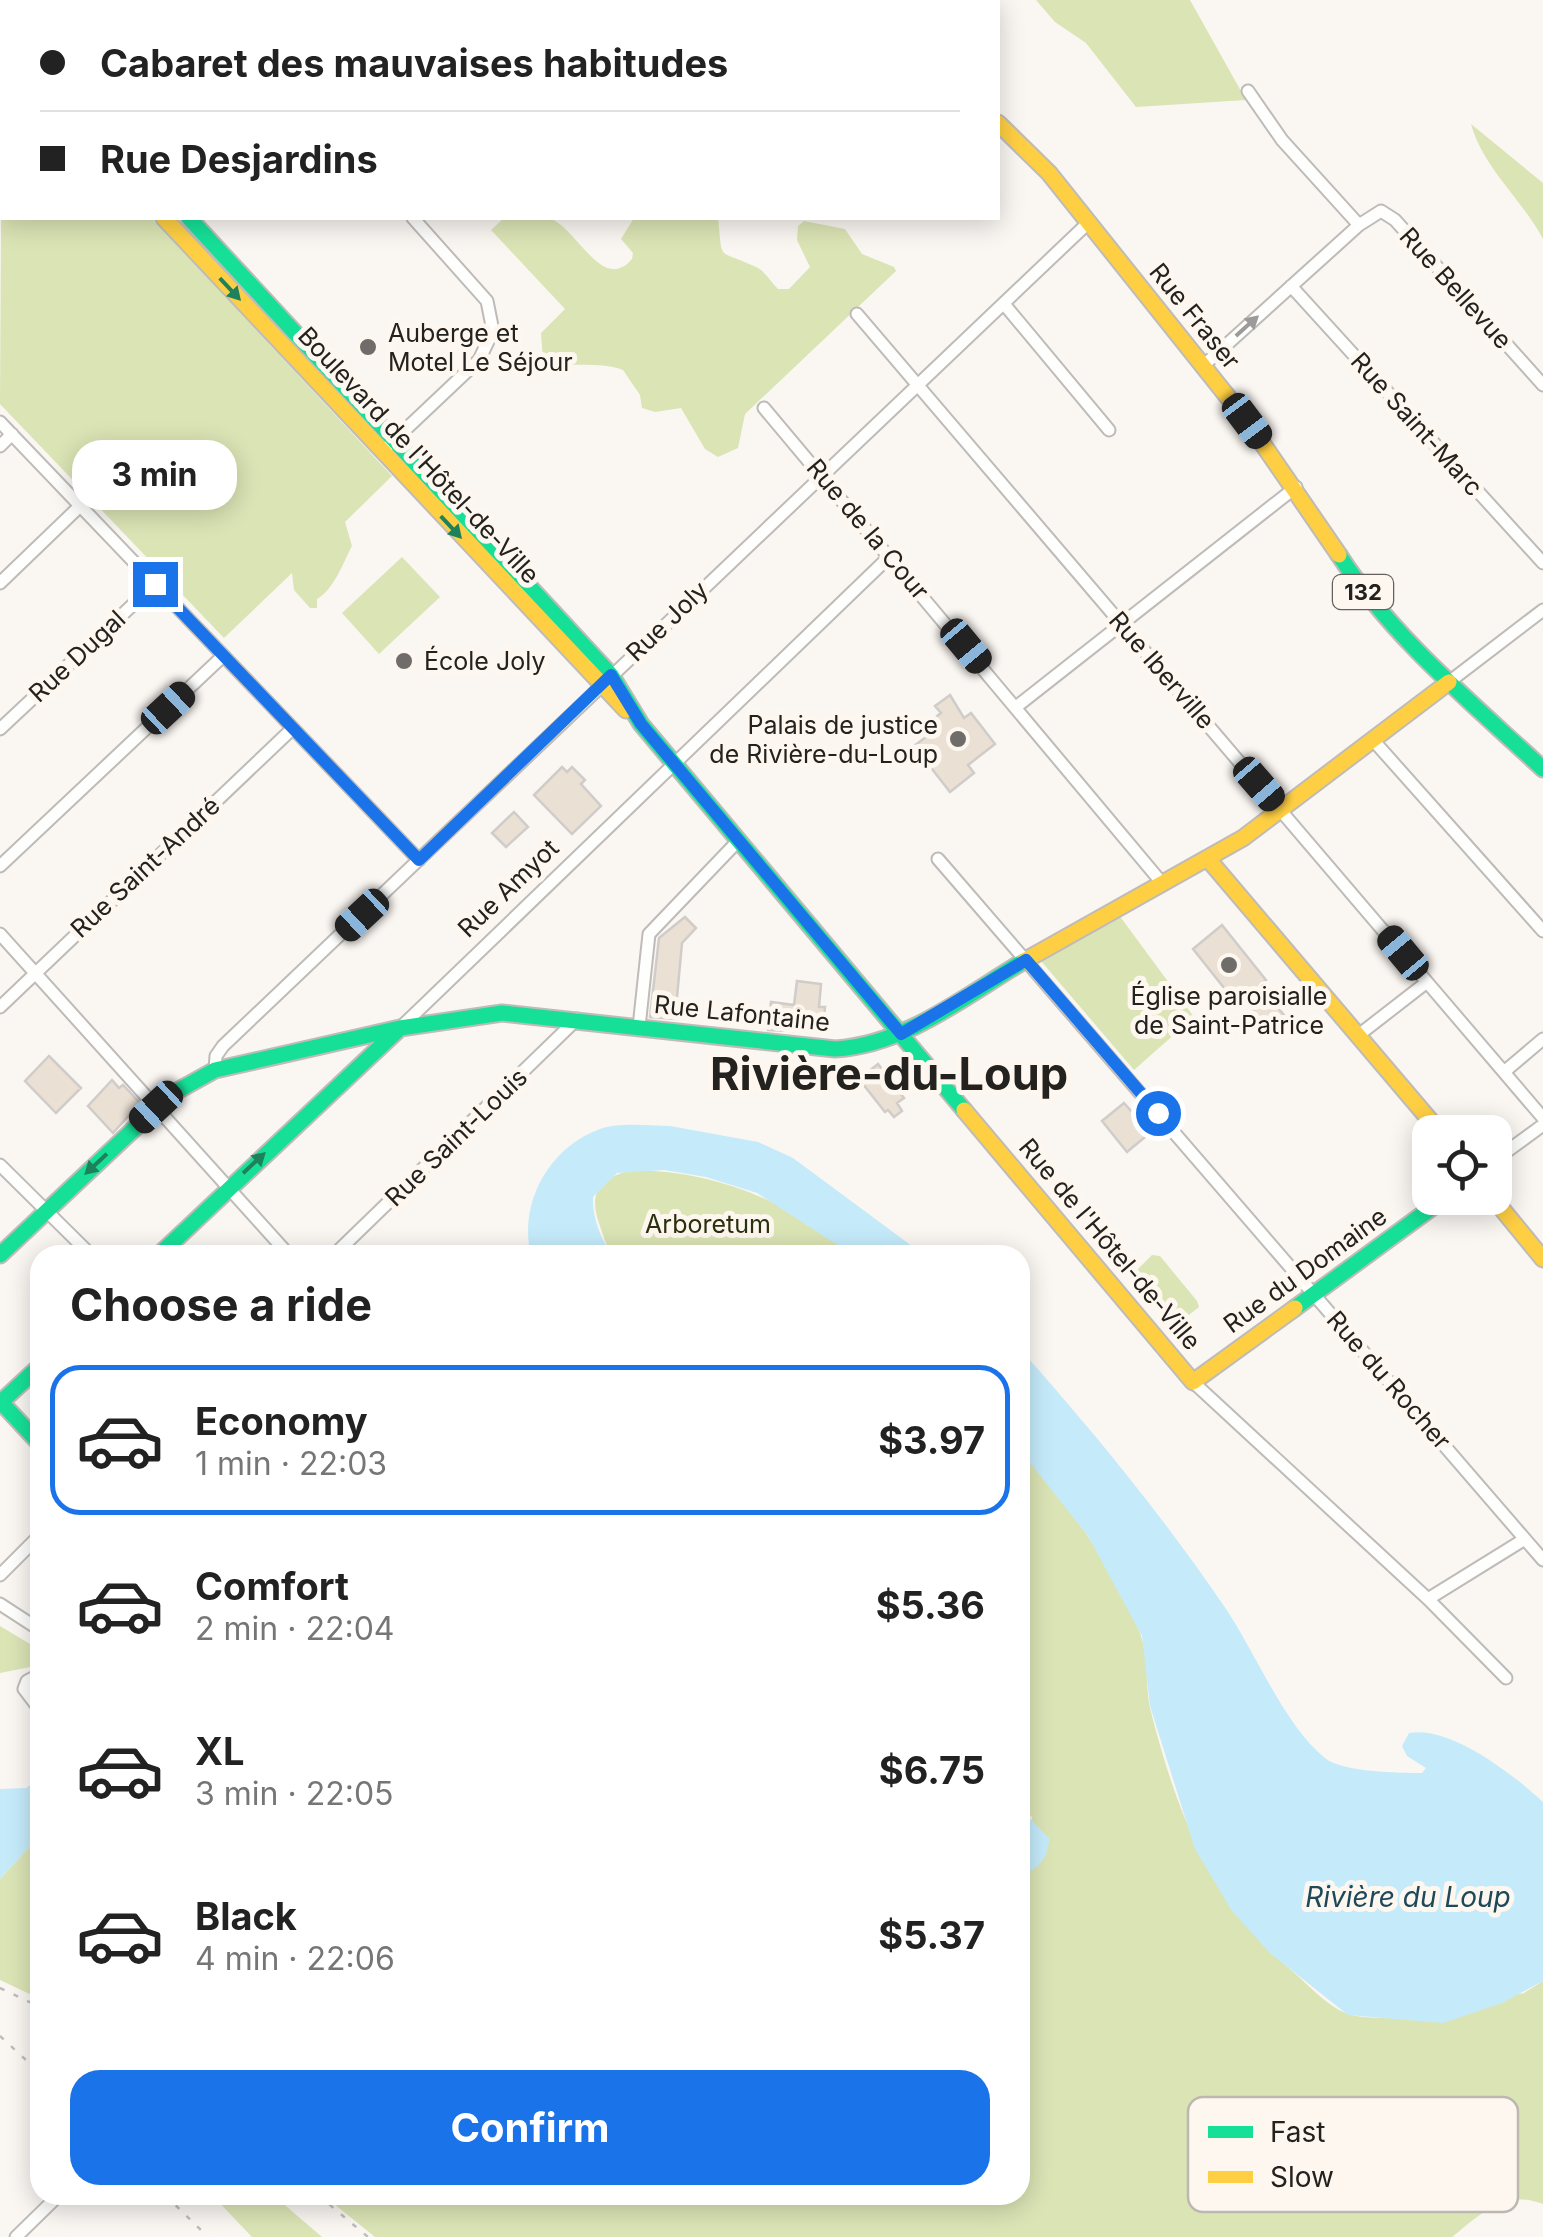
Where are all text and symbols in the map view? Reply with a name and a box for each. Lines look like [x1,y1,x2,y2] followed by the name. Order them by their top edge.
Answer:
[100,40,728,86] text: Cabaret des mauvaises habitudes
[100,136,378,182] text: Rue Desjardins
[1394,221,1518,355] street label: Rue Bellevue
[1143,257,1247,375] street label: Rue Fraser
[218,276,241,300] one-way arrow
[1235,315,1259,338] one-way arrow
[388,318,573,377] place label: Auberge et Motel Le Séjour
[292,321,546,589] street label: Boulevard de l'Hôtel-de-Ville
[357,336,379,358] marker: Auberge et Motel Le Séjour
[1345,346,1489,502] street label: Rue Saint-Marc
[1217,388,1277,454] car
[72,439,238,509] callout: 3 min
[801,453,935,605] street label: Rue de la Cour
[111,455,198,494] text: 3 min
[439,515,462,539] one-way arrow
[133,562,178,607] route end
[620,575,714,667] street label: Rue Joly
[1333,575,1393,609] road number: 132
[23,604,131,708] street label: Rue Dugal
[1103,605,1221,735] street label: Rue Iberville
[935,613,997,679] car
[424,645,545,676] place label: École Joly
[393,650,415,672] marker: École Joly
[136,677,200,739] car
[709,710,938,769] place label: Palais de justice de Rivière-du-Loup
[947,728,969,750] marker: Palais de justice de Rivière-du-Loup
[1228,752,1290,816] car
[64,790,226,944] street label: Rue Saint-André
[452,833,564,943] street label: Rue Amyot
[330,884,394,946] car
[1372,920,1434,986] car
[1218,954,1240,976] marker: Église paroisialle de Saint-Patrice
[1131,980,1327,1040] place label: Église paroisialle de Saint-Patrice
[653,989,831,1037] street label: Rue Lafontaine
[710,1046,1068,1101] district label: Rivière-du-Loup
[379,1062,533,1212] street label: Rue Saint-Louis
[124,1076,188,1138] car
[1136,1091,1181,1136] route start
[1412,1115,1512,1215] map controls
[1412,1115,1512,1215] button: locate
[1013,1132,1207,1356] street label: Rue de l'Hôtel-de-Ville
[84,1152,108,1175] one-way arrow
[242,1152,266,1175] one-way arrow
[1218,1201,1392,1339] street label: Rue du Domaine
[645,1209,771,1239] park label: Arboretum
[70,1277,372,1332] text: Choose a ride
[1321,1305,1457,1455] street label: Rue du Rocher
[75,1395,165,1485] icon: car
[195,1398,368,1444] text: Economy
[878,1417,985,1463] text: $3.97
[195,1444,387,1483] text: 1 min · 22:03
[75,1560,165,1650] icon: car
[195,1563,349,1609] text: Comfort
[876,1582,985,1628] text: $5.36
[195,1609,395,1648] text: 2 min · 22:04
[75,1725,165,1815] icon: car
[195,1728,245,1774] text: XL
[879,1747,985,1793] text: $6.75
[195,1774,394,1813] text: 3 min · 22:05
[1305,1880,1511,1914] water label: Rivière du Loup
[75,1890,165,1980] icon: car
[195,1893,297,1939] text: Black
[878,1912,985,1958] text: $5.37
[195,1939,395,1978] text: 4 min · 22:06
[70,2070,990,2185] button: Confirm
[1188,2097,1518,2212] legend
[1270,2115,1326,2149] text: Fast
[1270,2160,1334,2194] text: Slow

